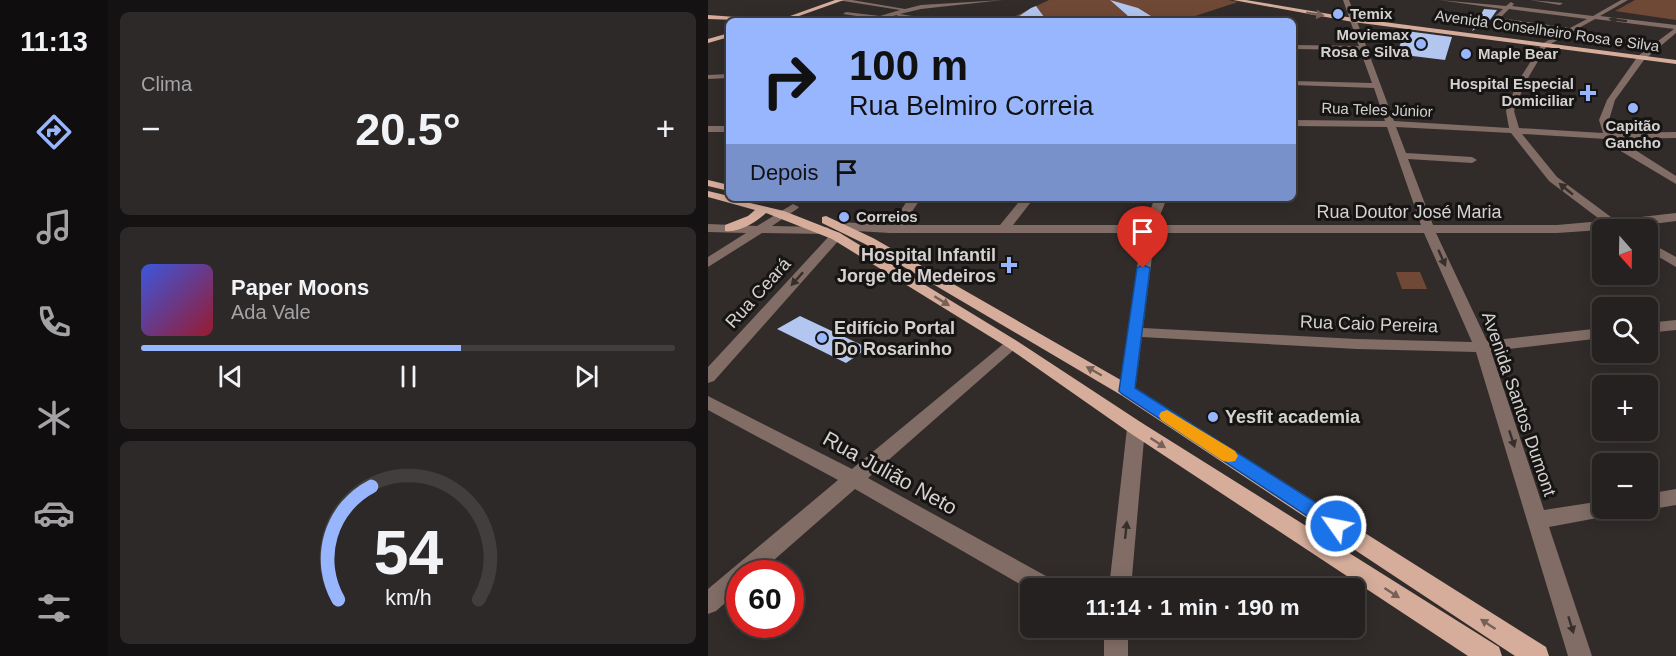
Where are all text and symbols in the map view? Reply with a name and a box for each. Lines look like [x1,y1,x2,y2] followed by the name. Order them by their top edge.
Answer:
[1350,5,1393,22] place label: Temix
[1434,6,1661,55] street label: Avenida Conselheiro Rosa e Silva
[1331,7,1345,21] marker: Temix
[1305,9,1324,18] one-way arrow
[1608,16,1627,25] one-way arrow
[1321,26,1410,60] place label: Moviemax Rosa e Silva
[20,27,88,57] text: 11:13
[1414,37,1428,51] marker: Moviemax Rosa e Silva
[750,42,828,120] icon: right
[849,42,968,89] text: 100 m
[1478,45,1558,62] place label: Maple Bear
[1459,47,1473,61] marker: Maple Bear
[141,73,192,95] text: Clima
[1450,75,1574,109] place label: Hospital Especial Domiciliar
[1579,84,1597,102] marker: Hospital Especial Domiciliar
[849,91,1094,121] text: Rua Belmiro Correia
[1321,99,1433,120] street label: Rua Teles Júnior
[1626,101,1640,115] marker: Capitão Gancho
[355,104,461,155] text: 20.5°
[141,110,160,147] text: −
[656,110,675,147] text: +
[33,111,75,153] icon: directions
[1605,117,1661,151] place label: Capitão Gancho
[830,156,863,189] icon: arrive
[750,160,818,185] text: Depois
[1558,183,1574,196] one-way arrow
[1316,202,1503,222] street label: Rua Doutor José Maria
[33,206,75,248] icon: music
[1117,206,1168,268] pin
[856,208,918,225] place label: Correios
[837,210,851,224] marker: Correios
[1126,215,1159,248] icon: arrive
[1592,219,1658,285] north arrow
[1592,219,1658,519] map controls
[837,245,996,286] place label: Hospital Infantil Jorge de Medeiros
[1437,249,1446,266] one-way arrow
[721,253,795,332] street label: Rua Ceará
[1000,256,1018,274] marker: Hospital Infantil Jorge de Medeiros
[791,271,804,286] one-way arrow
[231,275,369,300] text: Paper Moons
[934,296,950,307] one-way arrow
[1592,297,1658,363] button: search
[33,301,75,343] icon: phone
[231,301,311,323] text: Ada Vale
[1478,309,1560,499] street label: Avenida Santos Dumont
[1300,312,1439,336] street label: Rua Caio Pereira
[834,318,955,359] place label: Edifício Portal Do Rosarinho
[815,331,829,345] marker: Edifício Portal Do Rosarinho
[214,360,247,393] icon: previous
[392,360,425,393] icon: pause
[570,360,603,393] icon: next
[1086,366,1102,377] one-way arrow
[1592,375,1658,441] button: +
[33,397,75,439] icon: climate
[1225,407,1361,427] place label: Yesfit academia
[1206,410,1220,424] marker: Yesfit academia
[819,426,961,519] street label: Rua Julião Neto
[1508,430,1517,448] one-way arrow
[1150,437,1166,448] one-way arrow
[1592,453,1658,519] button: −
[33,492,75,534] icon: car
[1304,494,1368,558] position arrow
[373,518,443,587] text: 54
[1121,520,1131,539] one-way arrow
[726,560,804,638] speed limit sign: 60
[385,586,431,610] text: km/h
[33,587,75,629] icon: filters
[1384,588,1401,599] one-way arrow
[1086,595,1300,620] text: 11:14 · 1 min · 190 m
[1567,616,1576,634] one-way arrow
[1480,618,1496,630] one-way arrow

